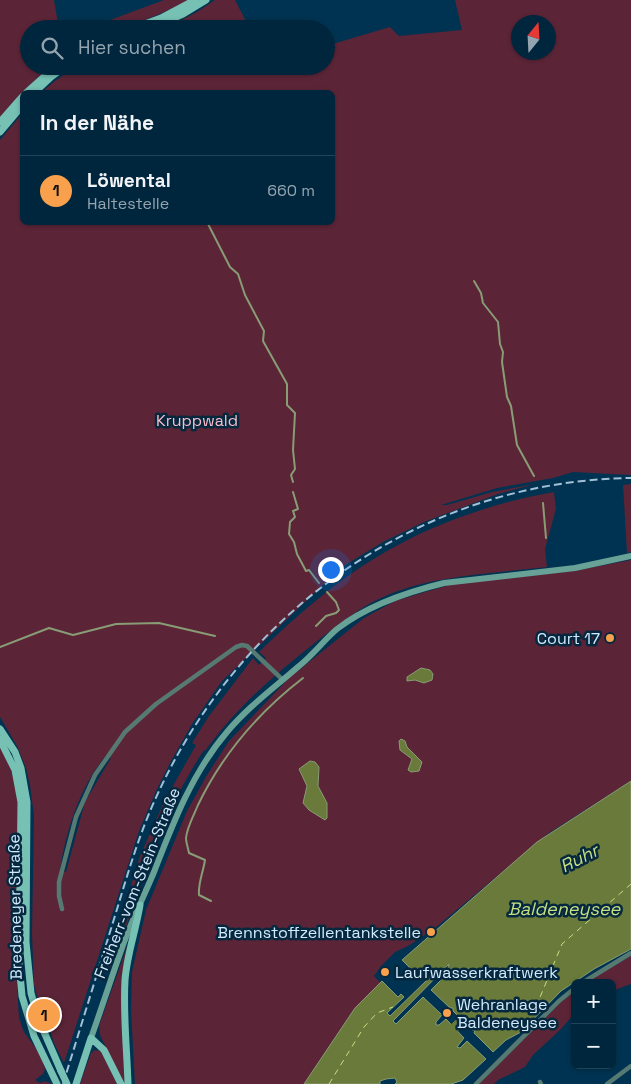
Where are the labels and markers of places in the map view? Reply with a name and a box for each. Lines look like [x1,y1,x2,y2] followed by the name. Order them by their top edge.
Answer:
[537,628,600,649] place label: Court 17
[604,632,616,644] marker: Court 17
[217,922,421,943] place label: Brennstoffzellentankstelle
[425,926,437,938] marker: Brennstoffzellentankstelle
[395,962,558,983] place label: Laufwasserkraftwerk
[379,966,391,978] marker: Laufwasserkraftwerk
[457,994,557,1033] place label: Wehranlage Baldeneysee
[28,996,60,1034] pin: 1
[441,1007,453,1019] marker: Wehranlage Baldeneysee

